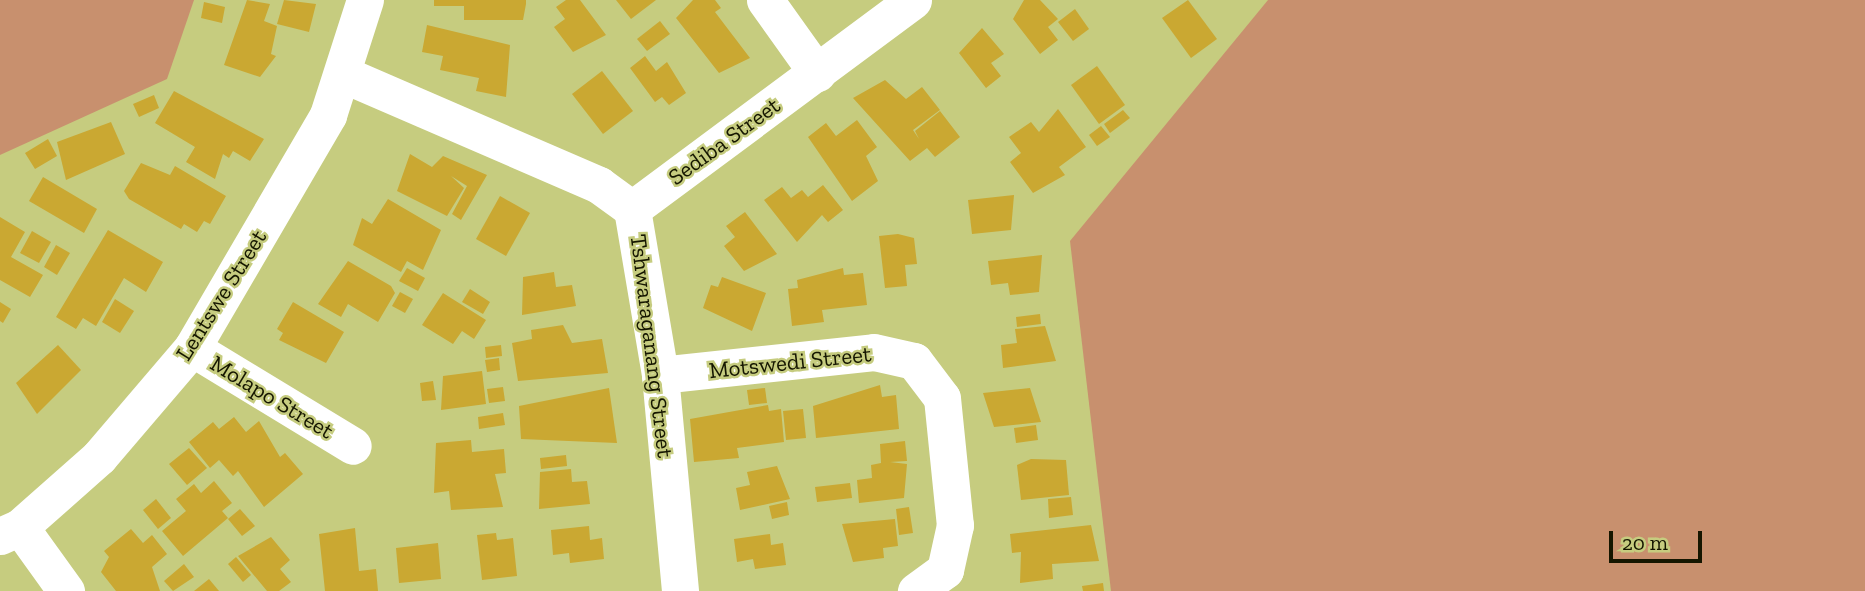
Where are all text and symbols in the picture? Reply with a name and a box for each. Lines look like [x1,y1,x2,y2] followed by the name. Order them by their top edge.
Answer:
[663,91,785,191] street label: Sediba Street
[170,224,272,366] street label: Lentswe Street
[625,233,679,459] street label: Tshwaraganang Street
[707,340,873,384] street label: Motswedi Street
[205,349,339,445] street label: Molapo Street
[1613,518,1706,562] scale bar
[1622,530,1668,555] text: 20 m

